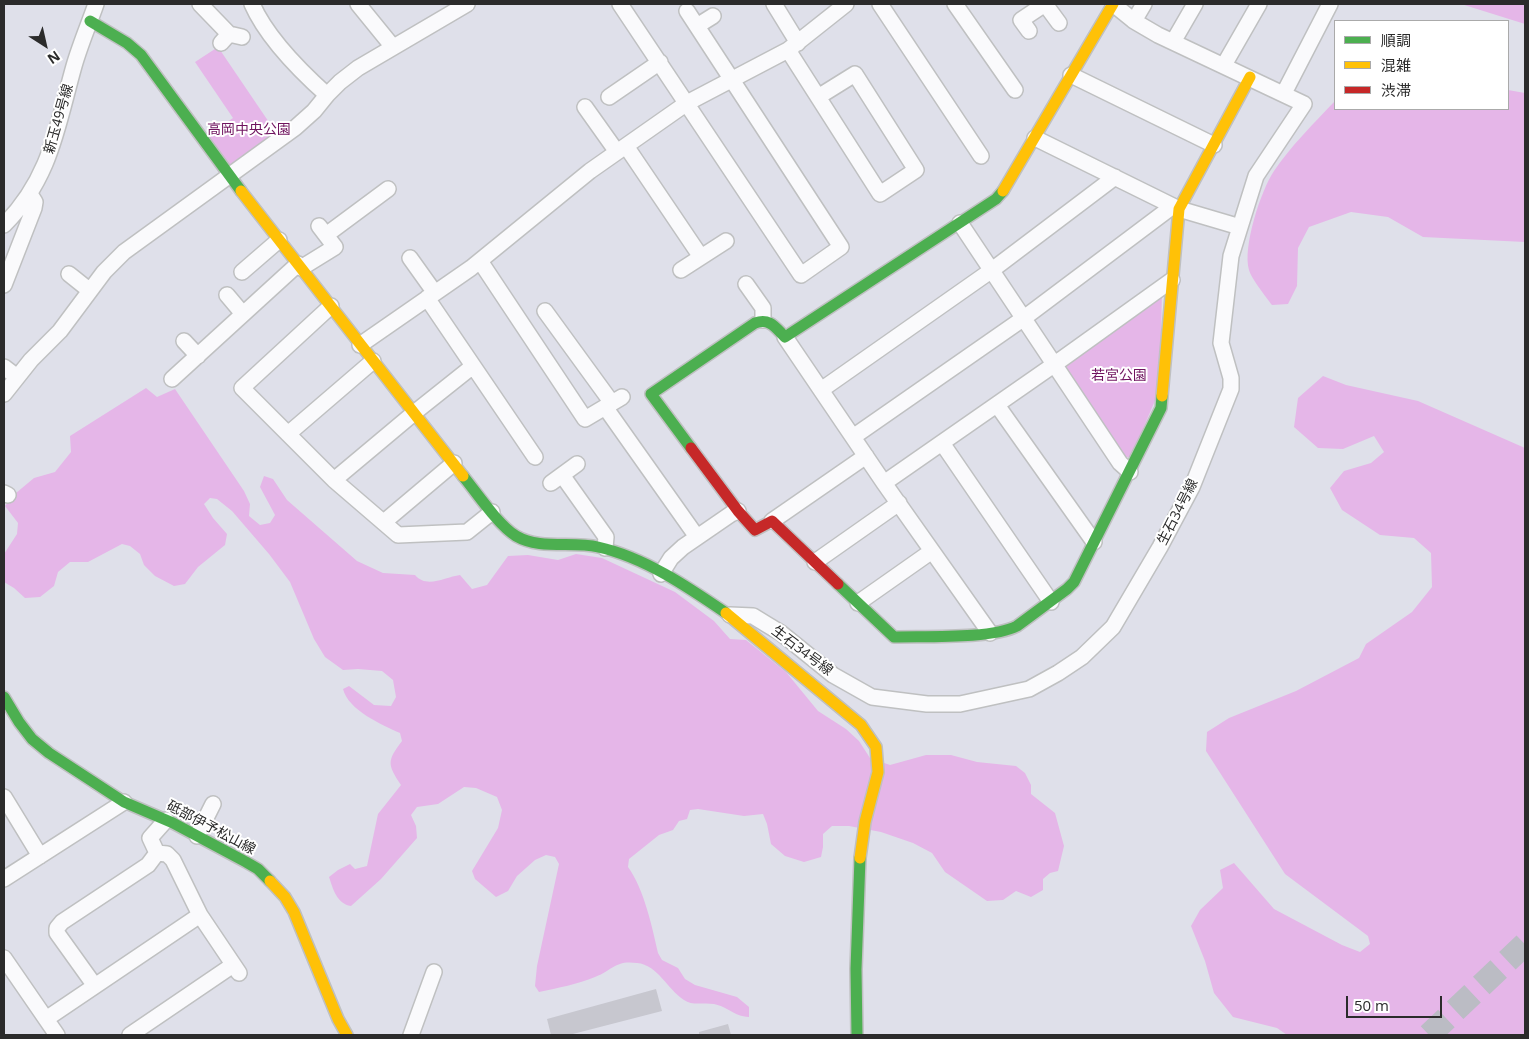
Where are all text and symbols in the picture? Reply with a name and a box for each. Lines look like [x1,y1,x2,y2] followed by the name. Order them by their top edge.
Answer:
[20,20,70,70] north arrow
[1334,20,1509,110] legend
[1381,30,1411,50] text: 順調
[44,47,64,69] text: N
[1381,55,1411,75] text: 混雑
[1381,80,1411,100] text: 渋滞
[41,82,77,156] street label: 新玉49号線
[207,122,291,138] park label: 高岡中央公園
[1091,368,1147,384] park label: 若宮公園
[1154,476,1202,548] street label: 生石34号線
[768,623,836,679] street label: 生石34号線
[164,798,258,858] street label: 砥部伊予松山線
[1349,986,1445,1018] scale bar
[1354,995,1389,1015] text: 50 m

